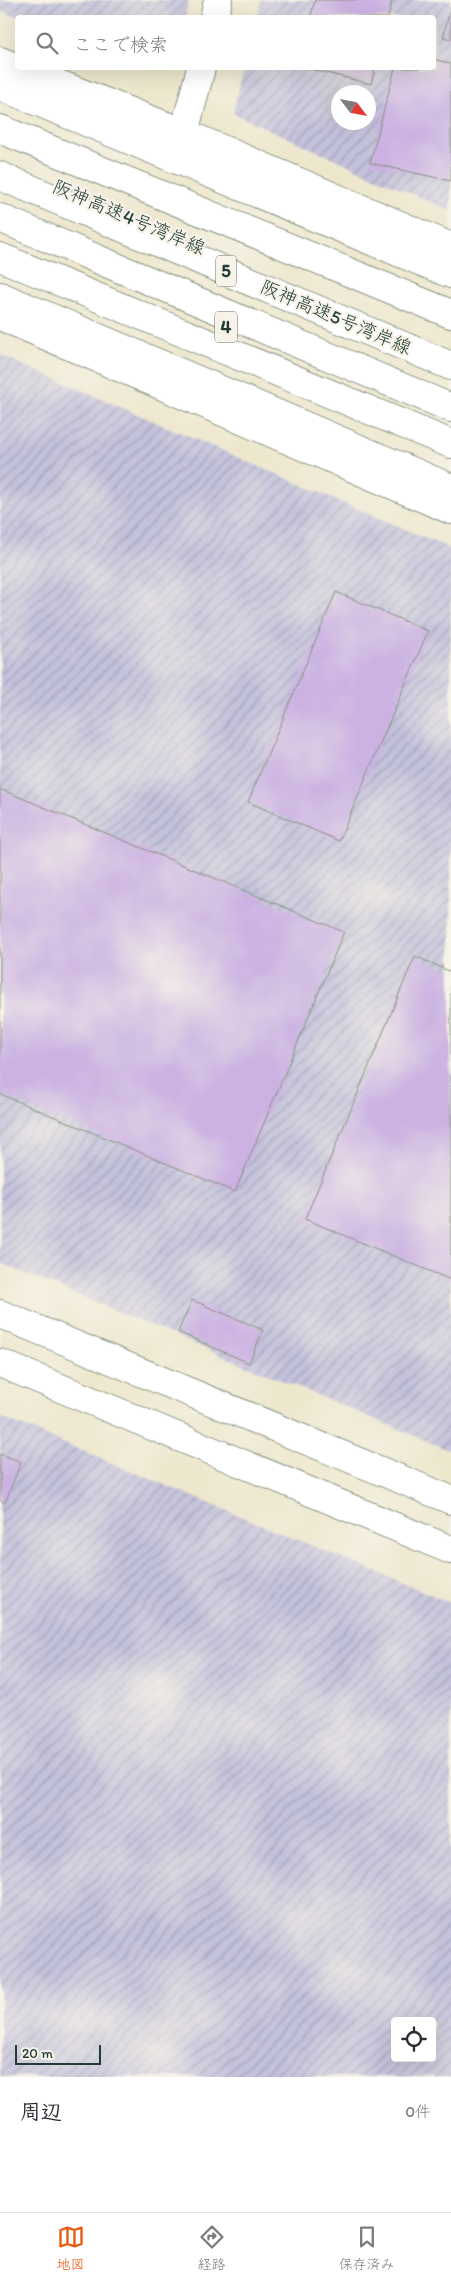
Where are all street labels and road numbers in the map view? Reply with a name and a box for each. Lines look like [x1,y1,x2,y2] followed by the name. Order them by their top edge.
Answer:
[49,174,209,260] street label: 阪神高速4号湾岸線
[216,256,236,286] road number: 5
[257,275,415,359] street label: 阪神高速5号湾岸線
[215,312,237,342] road number: 4

